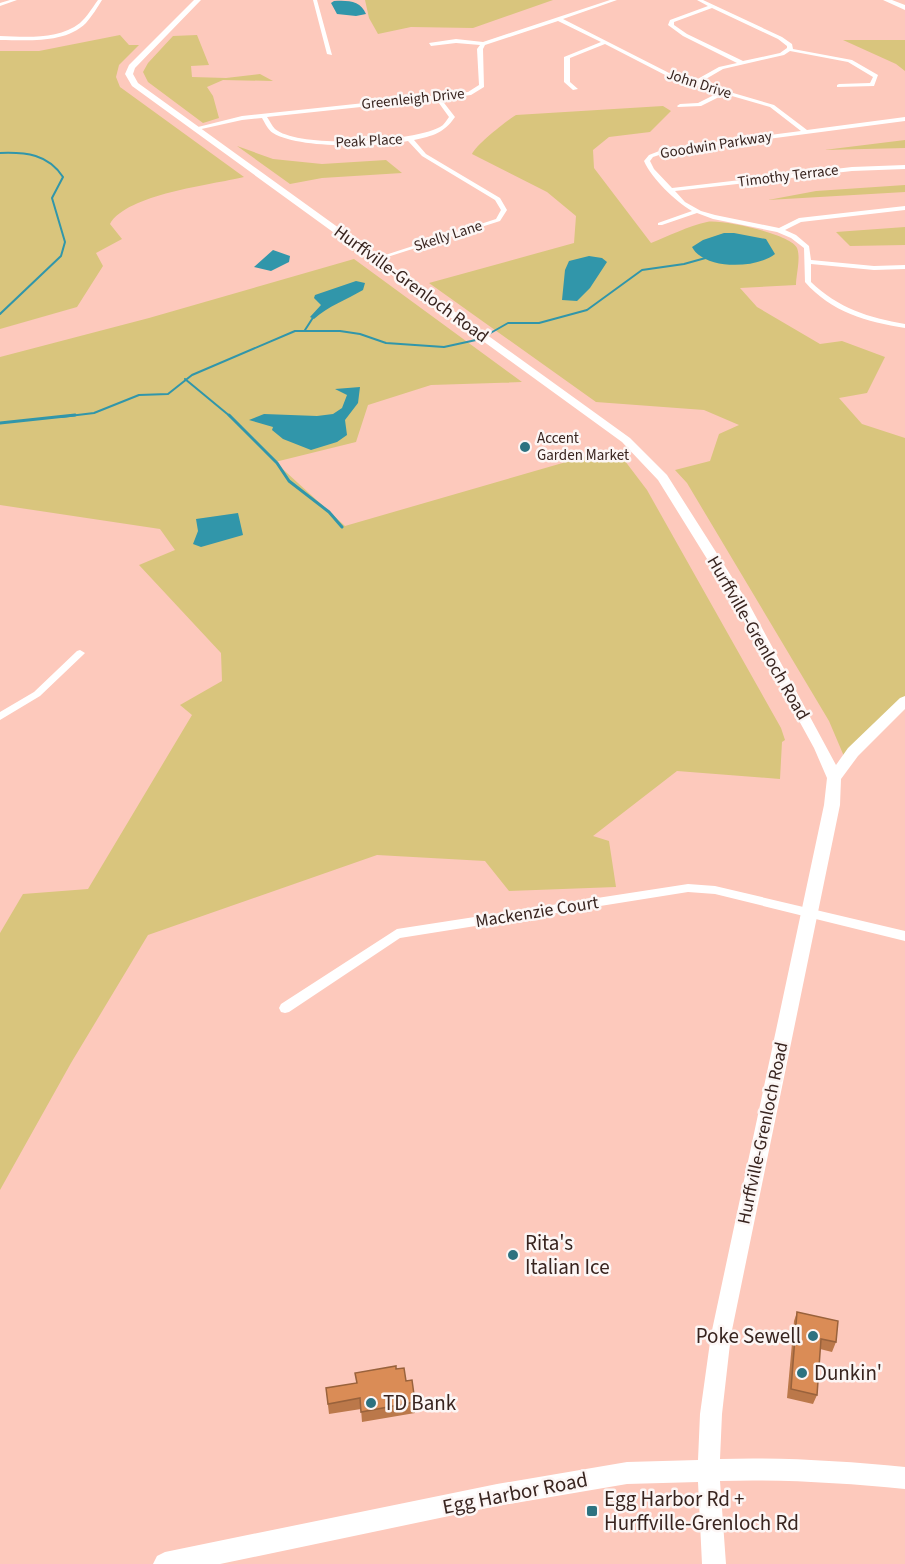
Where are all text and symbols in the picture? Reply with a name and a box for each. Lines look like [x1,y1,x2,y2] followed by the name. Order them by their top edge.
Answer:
[664,64,734,104] street label: John Drive
[360,83,466,115] street label: Greenleigh Drive
[659,126,773,164] street label: Goodwin Parkway
[335,129,403,153] street label: Peak Place
[736,159,840,193] street label: Timothy Terrace
[411,215,485,257] street label: Skelly Lane
[329,219,493,349] street label: Hurffville-Grenloch Road
[537,428,629,466] place label: Accent Garden Market
[518,440,532,454] marker: Accent Garden Market
[701,551,815,725] street label: Hurffville-Grenloch Road
[474,890,600,934] street label: Mackenzie Court
[731,1040,795,1226] street label: Hurffville-Grenloch Road
[525,1228,610,1282] place label: Rita's Italian Ice
[506,1248,520,1262] marker: Rita's Italian Ice
[696,1321,801,1351] place label: Poke Sewell
[806,1329,820,1343] marker: Poke Sewell
[814,1358,882,1388] place label: Dunkin'
[795,1366,809,1380] marker: Dunkin'
[383,1388,457,1418] place label: TD Bank
[364,1396,378,1410] marker: TD Bank
[440,1464,590,1522] street label: Egg Harbor Road
[604,1484,799,1538] place label: Egg Harbor Rd + Hurffville-Grenloch Rd
[585,1504,599,1518] marker: Egg Harbor Rd + Hurffville-Grenloch Rd

